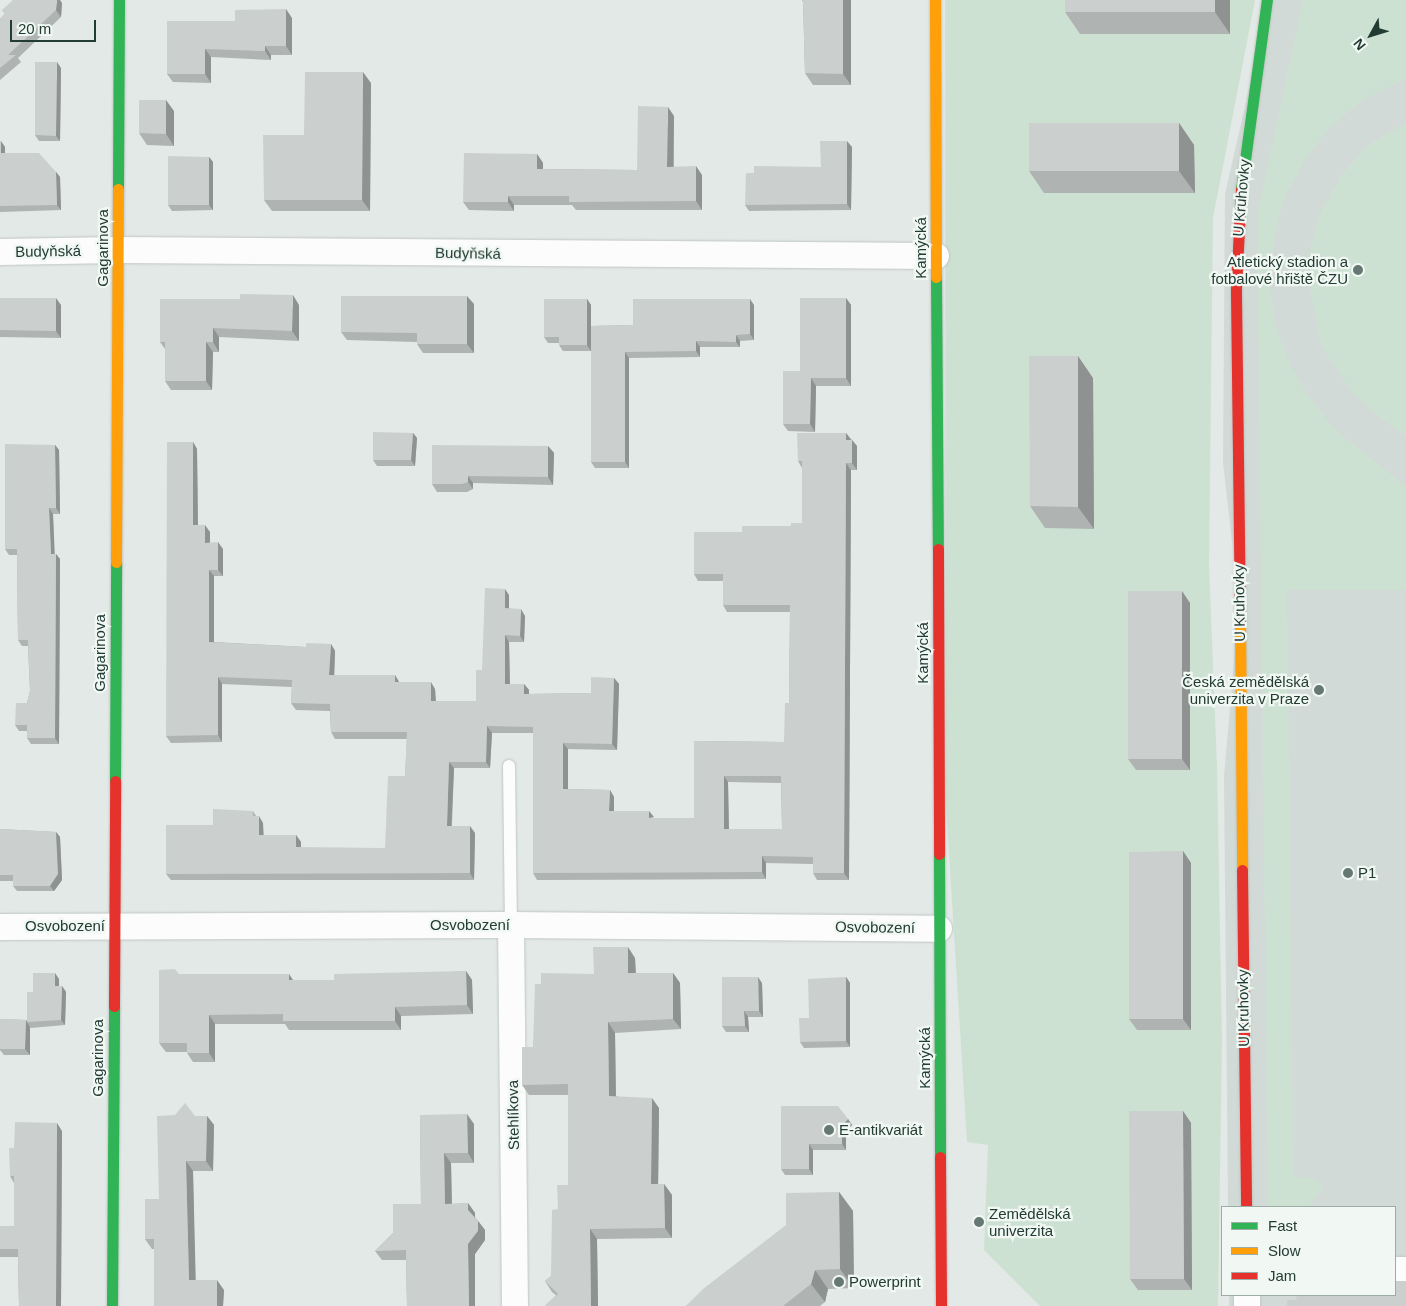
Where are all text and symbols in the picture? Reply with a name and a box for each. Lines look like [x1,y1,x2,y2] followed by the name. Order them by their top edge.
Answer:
[12,10,99,42] scale bar
[1346,10,1396,60] north arrow
[18,20,51,37] text: 20 m
[1350,35,1369,53] text: N
[1229,159,1253,237] street label: U Kruhovky
[94,209,112,287] street label: Gagarinova
[912,217,930,279] street label: Kamýcká
[15,241,81,261] street label: Budyňská
[435,243,501,263] street label: Budyňská
[1211,252,1348,287] place label: Atletický stadion a fotbalové hřiště ČZU
[1352,264,1364,276] marker: Atletický stadion a fotbalové hřiště ČZU
[1229,564,1249,642] street label: U Kruhovky
[91,614,109,692] street label: Gagarinova
[914,622,932,684] street label: Kamýcká
[1182,672,1309,707] place label: Česká zemědělská univerzita v Praze
[1313,684,1325,696] marker: Česká zemědělská univerzita v Praze
[1358,864,1376,882] place label: P1
[1342,867,1354,879] marker: P1
[430,916,510,934] street label: Osvobození
[25,917,105,935] street label: Osvobození
[835,917,915,937] street label: Osvobození
[1233,969,1253,1047] street label: U Kruhovky
[89,1019,107,1097] street label: Gagarinova
[916,1027,934,1089] street label: Kamýcká
[503,1080,523,1150] street label: Stehlíkova
[839,1121,922,1139] place label: E-antikvariát
[823,1124,835,1136] marker: E-antikvariát
[989,1204,1071,1239] place label: Zemědělská univerzita
[1221,1206,1396,1296] legend
[973,1216,985,1228] marker: Zemědělská univerzita
[1268,1217,1297,1234] text: Fast
[1268,1242,1301,1259] text: Slow
[1268,1267,1296,1284] text: Jam
[849,1273,921,1291] place label: Powerprint
[833,1276,845,1288] marker: Powerprint

